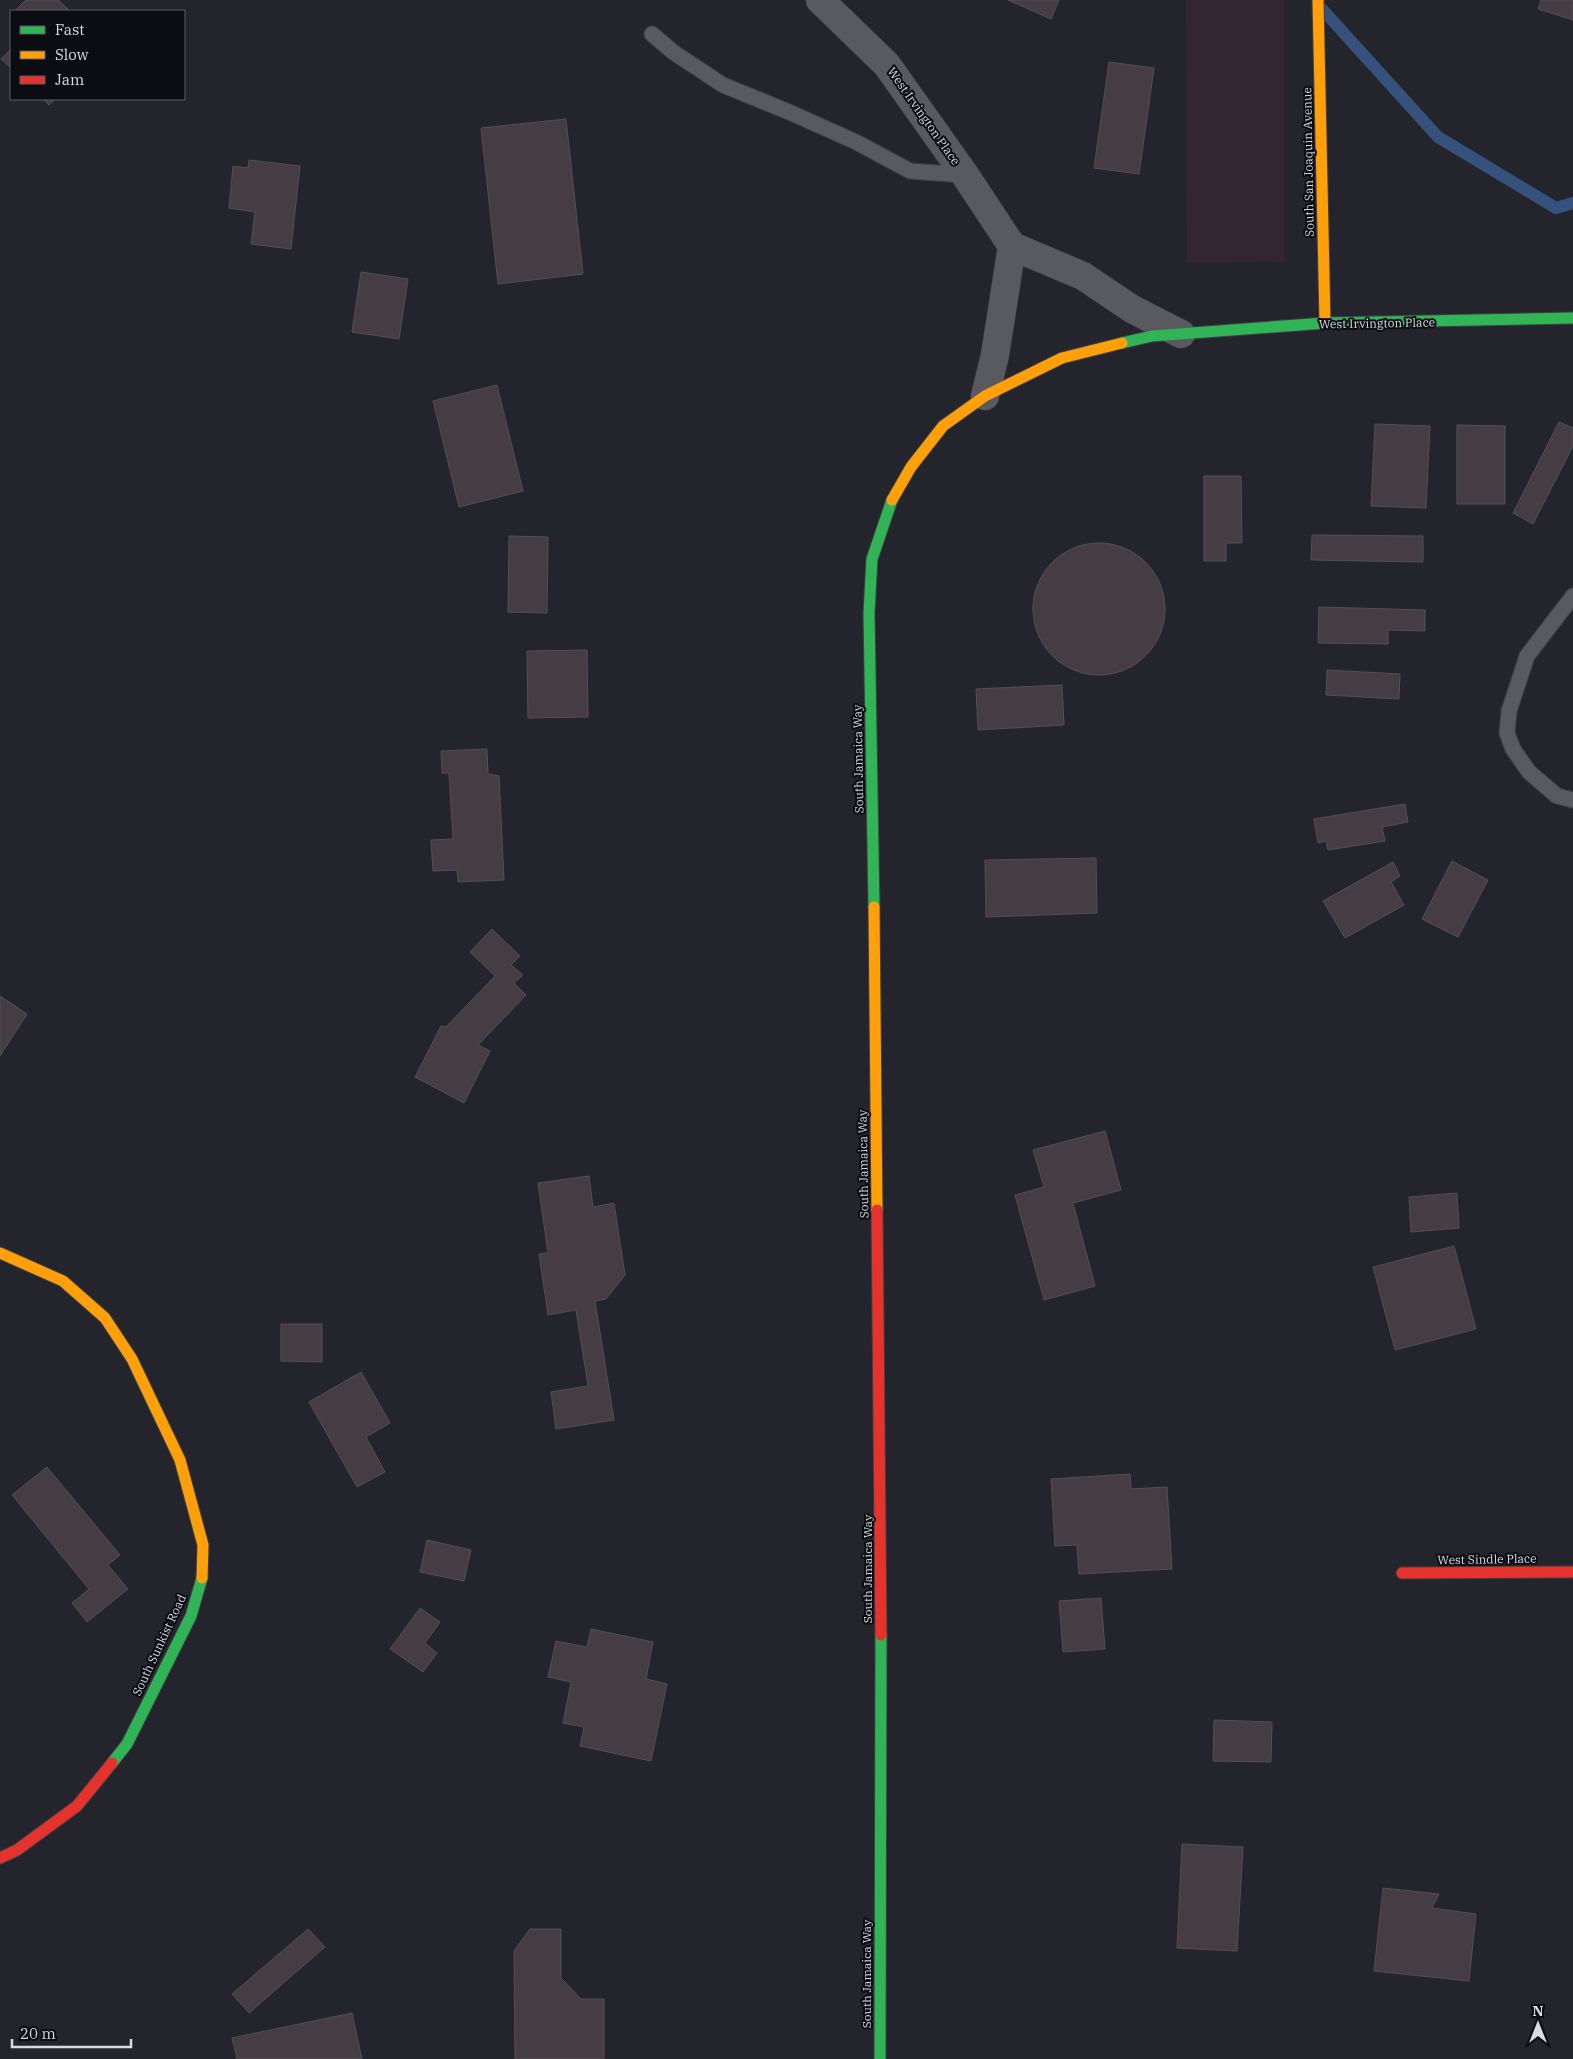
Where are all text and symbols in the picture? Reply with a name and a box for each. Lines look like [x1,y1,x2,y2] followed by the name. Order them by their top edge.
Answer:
[10,10,185,100] legend
[55,20,85,39] text: Fast
[55,45,89,64] text: Slow
[885,64,963,168] street label: West Irvington Place
[55,70,84,89] text: Jam
[1299,87,1317,237] street label: South San Joaquin Avenue
[1319,314,1435,332] street label: West Irvington Place
[850,704,866,813] street label: South Jamaica Way
[855,1109,871,1218] street label: South Jamaica Way
[860,1514,875,1623] street label: South Jamaica Way
[1437,1551,1537,1567] street label: West Sindle Place
[129,1592,189,1698] street label: South Sunkist Road
[859,1919,874,2028] street label: South Jamaica Way
[1513,1999,1563,2049] north arrow
[1532,2002,1544,2020] text: N
[12,2016,131,2048] scale bar
[20,2024,56,2043] text: 20 m

